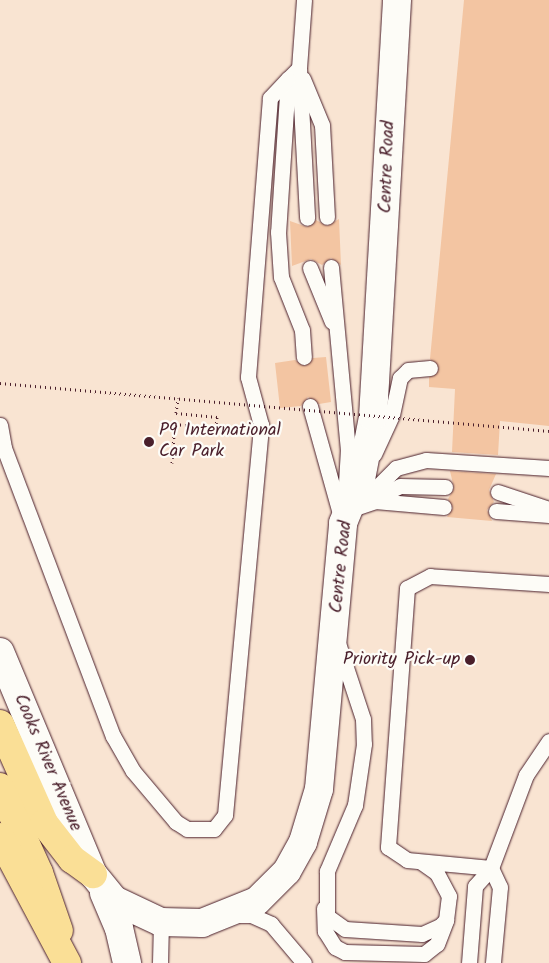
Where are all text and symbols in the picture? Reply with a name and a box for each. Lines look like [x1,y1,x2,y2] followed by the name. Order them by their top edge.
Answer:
[376,120,400,214] street label: Centre Road
[159,421,281,464] place label: P9 International Car Park
[143,436,155,448] marker: P9 International Car Park
[326,520,358,614] street label: Centre Road
[343,649,460,671] place label: Priority Pick-up
[464,654,476,666] marker: Priority Pick-up
[8,691,86,835] street label: Cooks River Avenue

